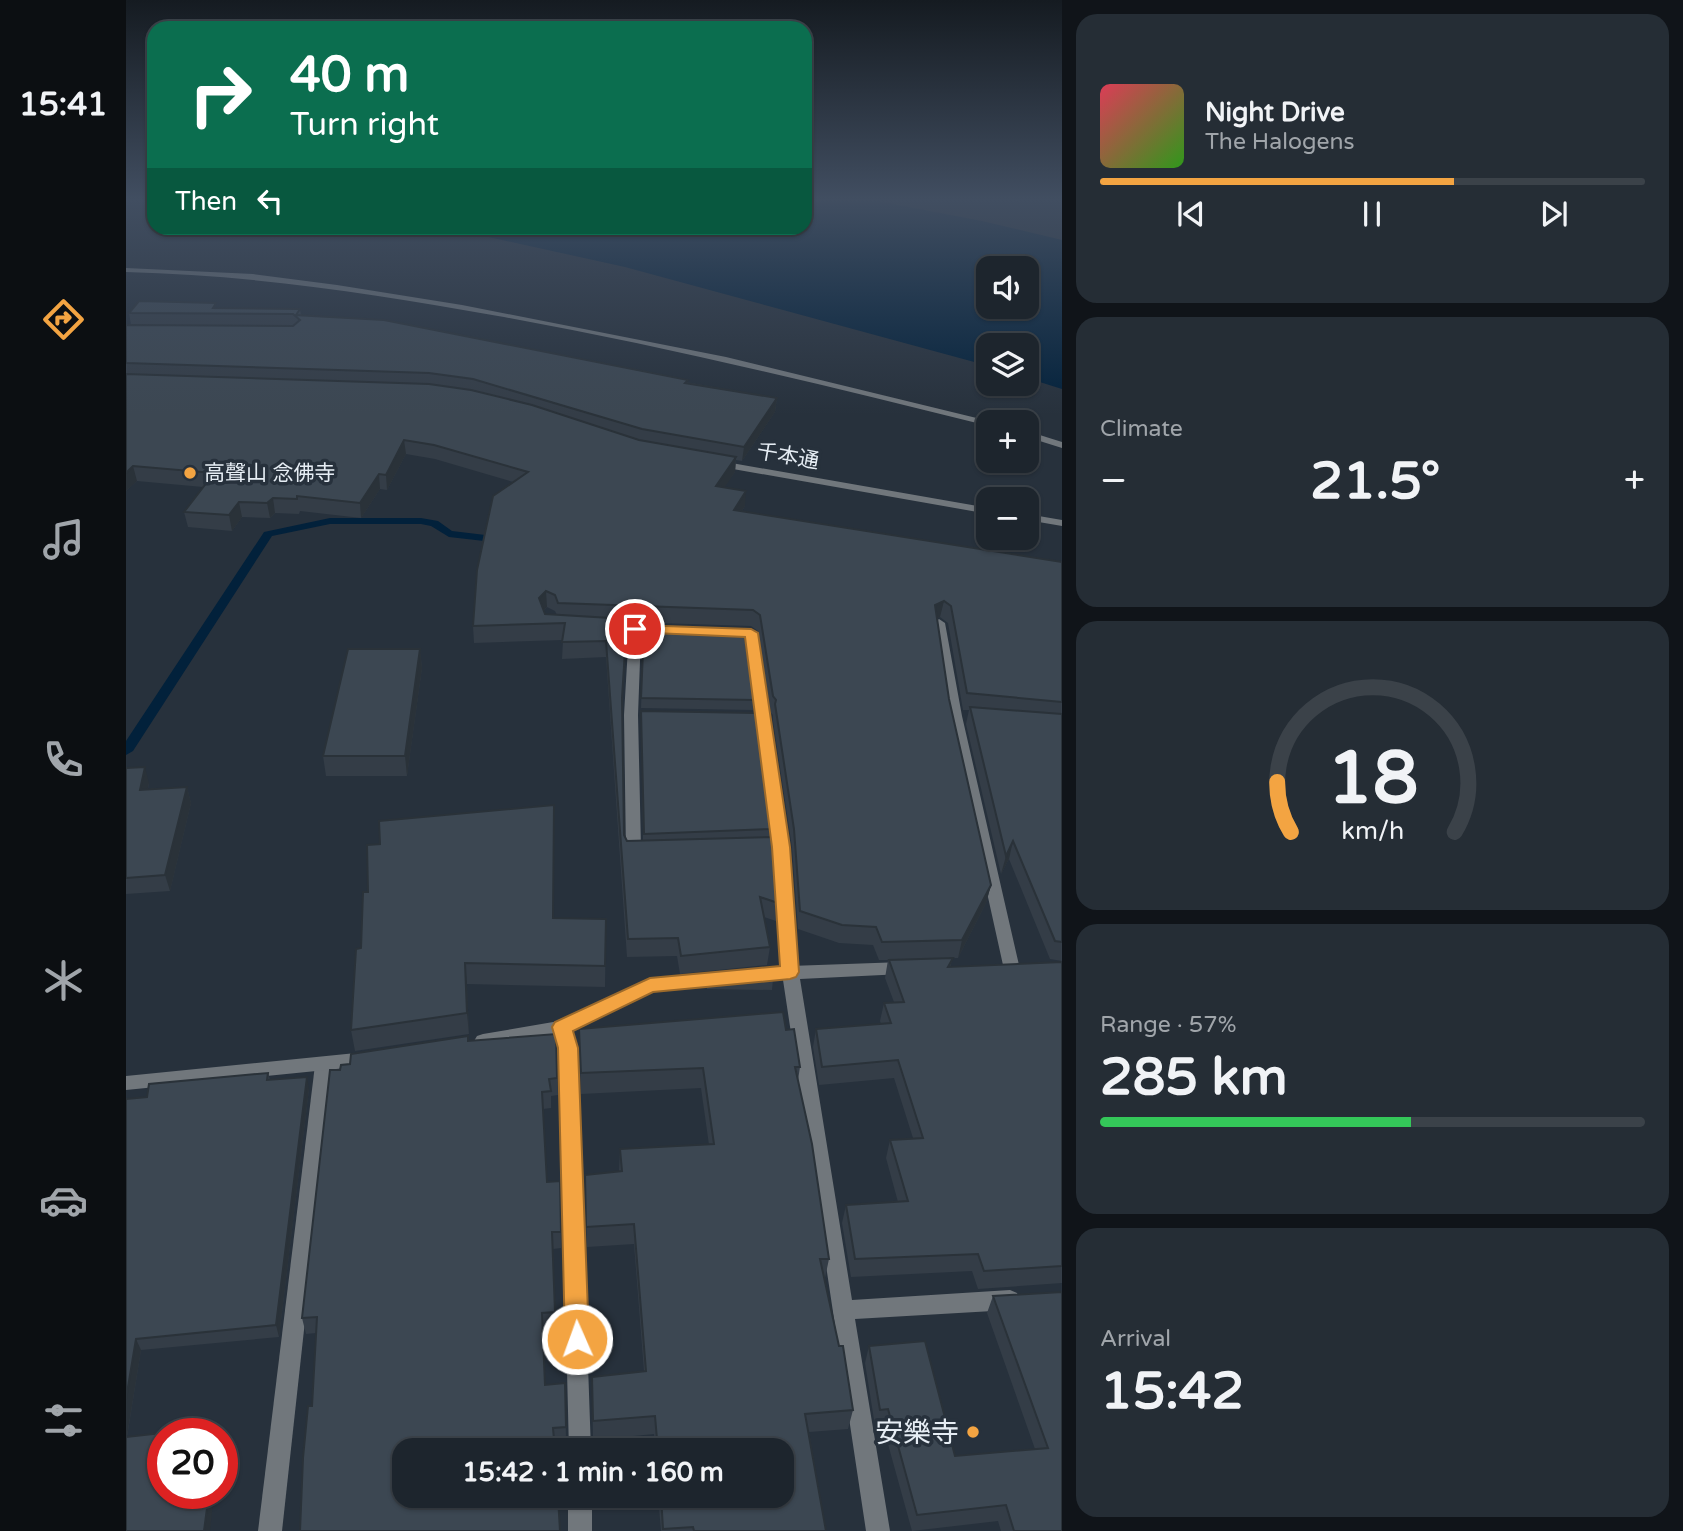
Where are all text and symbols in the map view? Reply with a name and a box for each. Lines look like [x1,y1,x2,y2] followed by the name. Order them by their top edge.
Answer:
[290,46,409,105] text: 40 m
[175,49,266,140] icon: right
[19,86,107,124] text: 15:41
[1205,97,1345,128] text: Night Drive
[290,106,439,144] text: Turn right
[1205,128,1354,156] text: The Halogens
[251,182,289,220] icon: left
[175,186,237,217] text: Then
[1172,195,1210,233] icon: previous
[1353,195,1391,233] icon: pause
[1535,195,1573,233] icon: next
[976,256,1039,550] map controls
[976,256,1039,319] button: sound
[39,295,88,344] icon: directions
[976,333,1039,396] button: layers
[976,410,1039,473] button: +
[1100,415,1183,443] text: Climate
[755,439,821,474] street label: 千本通
[1310,450,1440,513] text: 21.5°
[1100,458,1127,504] text: −
[1624,458,1645,504] text: +
[204,461,335,486] place label: 高聲山 念佛寺
[182,465,198,481] marker: 高聲山 念佛寺
[976,487,1039,550] button: −
[39,515,88,564] icon: music
[605,599,665,659] pin
[616,610,654,648] icon: arrive
[39,735,88,784] icon: phone
[1327,735,1418,823] text: 18
[1341,815,1404,845] text: km/h
[39,956,88,1005] icon: climate
[1100,1011,1236,1039] text: Range · 57%
[1100,1046,1288,1109] text: 285 km
[39,1176,88,1225] icon: car
[540,1302,614,1376] position arrow
[1100,1325,1171,1353] text: Arrival
[1100,1360,1244,1423] text: 15:42
[39,1396,88,1445] icon: filters
[875,1416,959,1450] place label: 安樂寺
[147,1418,238,1509] speed limit sign: 20
[965,1424,981,1440] marker: 安樂寺
[462,1457,724,1488] text: 15:42 · 1 min · 160 m

